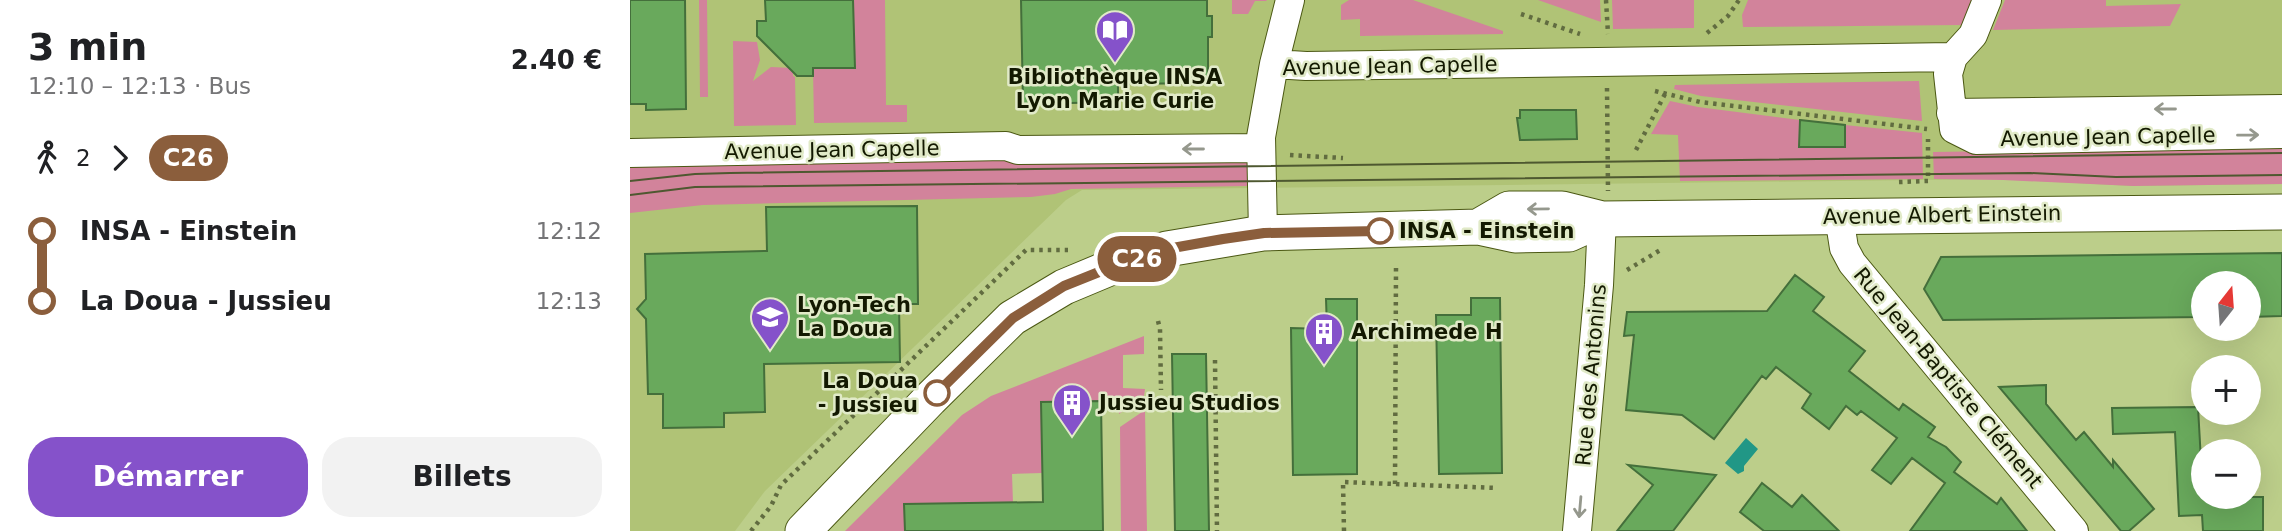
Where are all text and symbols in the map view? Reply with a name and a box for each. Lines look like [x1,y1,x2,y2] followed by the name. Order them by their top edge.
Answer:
[1094,9,1136,64] library icon: Bibliothèque INSA Lyon Marie Curie
[28,25,147,69] text: 3 min
[511,45,602,75] text: 2.40 €
[1282,52,1498,80] street label: Avenue Jean Capelle
[1008,65,1223,113] place label: Bibliothèque INSA Lyon Marie Curie
[28,73,251,99] text: 12:10 – 12:13 · Bus
[2154,102,2177,116] one-way arrow
[2000,123,2216,151] street label: Avenue Jean Capelle
[2236,128,2259,142] one-way arrow
[724,136,940,164] street label: Avenue Jean Capelle
[28,139,66,177] icon: walk
[101,139,139,177] icon: forward
[1182,142,1205,156] one-way arrow
[163,144,214,172] text: C26
[76,145,91,171] text: 2
[1823,201,2061,229] street label: Avenue Albert Einstein
[1527,202,1550,216] one-way arrow
[80,216,297,246] text: INSA - Einstein
[536,218,602,244] text: 12:12
[1367,218,1393,244] marker: INSA - Einstein
[1399,219,1575,243] place label: INSA - Einstein
[1097,236,1177,282] line badge: C26
[1111,245,1163,273] text: C26
[1849,263,2047,493] street label: Rue Jean-Baptiste Clément
[2191,271,2261,341] north arrow
[2191,271,2261,509] map controls
[1571,283,1611,467] street label: Rue des Antonins
[80,286,332,316] text: La Doua - Jussieu
[536,288,602,314] text: 12:13
[797,293,911,341] place label: Lyon-Tech La Doua
[749,296,791,351] school or university icon: Lyon-Tech La Doua
[1303,311,1345,366] building icon: Archimede H
[1351,320,1503,344] place label: Archimede H
[2191,355,2261,425] button: +
[818,369,918,417] place label: La Doua - Jussieu
[924,380,950,406] marker: La Doua - Jussieu
[1051,382,1093,437] building icon: Jussieu Studios
[1097,391,1280,415] place label: Jussieu Studios
[28,437,308,517] button: Démarrer
[322,437,602,517] button: Billets
[2191,439,2261,509] button: −
[1573,495,1586,517] one-way arrow

